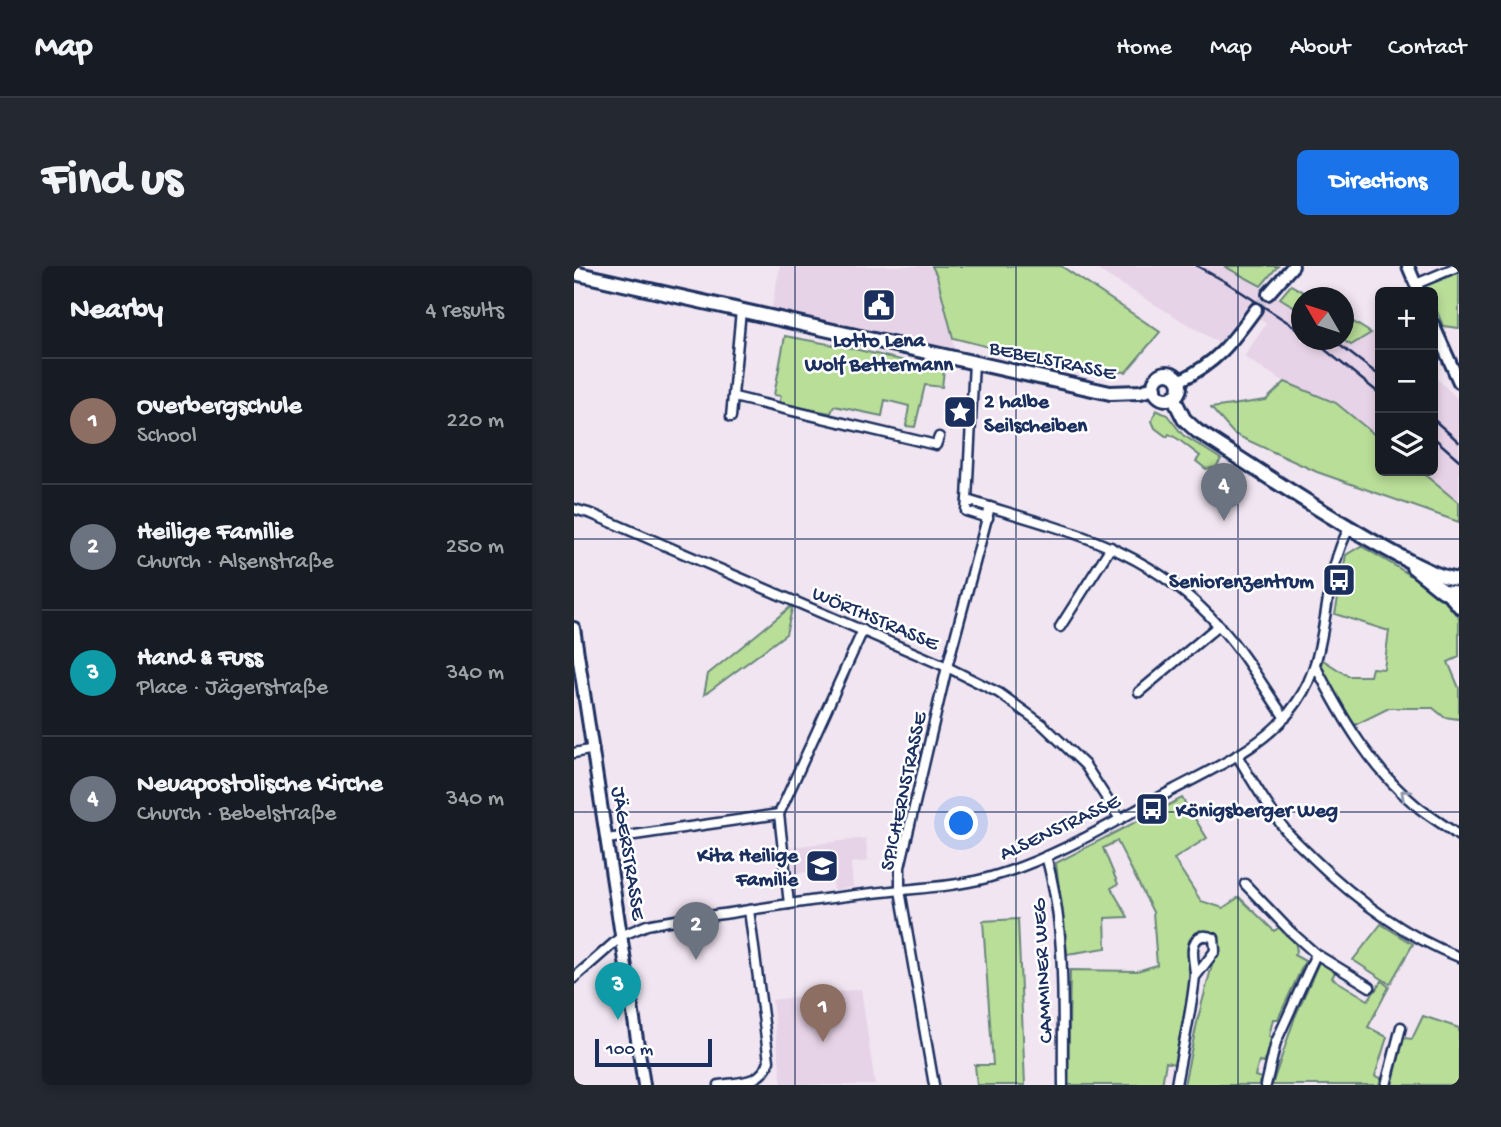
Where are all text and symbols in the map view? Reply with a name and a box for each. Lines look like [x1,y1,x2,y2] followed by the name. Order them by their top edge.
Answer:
[35,29,92,67] text: Map
[1116,34,1172,63] text: Home
[1210,34,1252,63] text: Map
[1290,34,1350,63] text: About
[1388,34,1466,63] text: Contact
[1297,150,1459,215] button: Directions
[42,153,182,211] text: Find us
[860,286,898,324] public building icon: Lotto Lena Wolf Bettermann
[1291,287,1354,350] north arrow
[1375,287,1438,476] map controls
[1375,287,1438,350] button: +
[70,294,163,329] text: Nearby
[425,298,504,325] text: 4 results
[804,330,954,379] place label: Lotto Lena Wolf Bettermann
[986,337,1119,388] street label: BEBELSTRASSE
[1375,350,1438,413] button: −
[984,391,1088,440] place label: 2 halbe Seilscheiben
[137,392,302,423] text: Overbergschule
[941,393,979,431] place icon: 2 halbe Seilscheiben
[88,408,98,435] text: 1
[447,408,504,435] text: 220 m
[1375,413,1438,476] button: layers
[137,423,197,450] text: School
[1201,463,1247,521] pin: 4
[137,518,293,549] text: Heilige Familie
[87,534,99,561] text: 2
[446,534,504,561] text: 250 m
[137,549,334,576] text: Church · Alsenstraße
[1320,561,1358,599] bus stop icon: Seniorenzentrum
[1169,571,1314,596] place label: Seniorenzentrum
[807,582,943,659] street label: WÖRTHSTRASSE
[137,644,263,675] text: Hand & Fuss
[87,660,99,687] text: 3
[446,660,504,687] text: 340 m
[137,675,328,702] text: Place · Jägerstraße
[876,709,935,873] street label: SPICHERNSTRASSE
[137,770,383,801] text: Neuapostolische Kirche
[604,785,650,923] street label: JÄGERSTRASSE
[88,786,98,813] text: 4
[446,786,504,813] text: 340 m
[996,790,1126,868] street label: ALSENSTRASSE
[1133,790,1171,828] bus stop icon: Königsberger Weg
[1400,790,1413,803] one-way arrow
[1175,800,1338,825] place label: Königsberger Weg
[137,801,336,828] text: Church · Bebelstraße
[944,806,978,840] your location
[696,845,799,894] place label: Kita Heilige Familie
[803,847,841,885] school or university icon: Kita Heilige Familie
[1028,897,1061,1044] street label: CAMMINER WEG
[673,902,719,960] pin: 2
[595,962,641,1020] pin: 3
[800,984,846,1042] pin: 1
[595,1036,712,1068] scale bar
[606,1039,653,1062] text: 100 m

